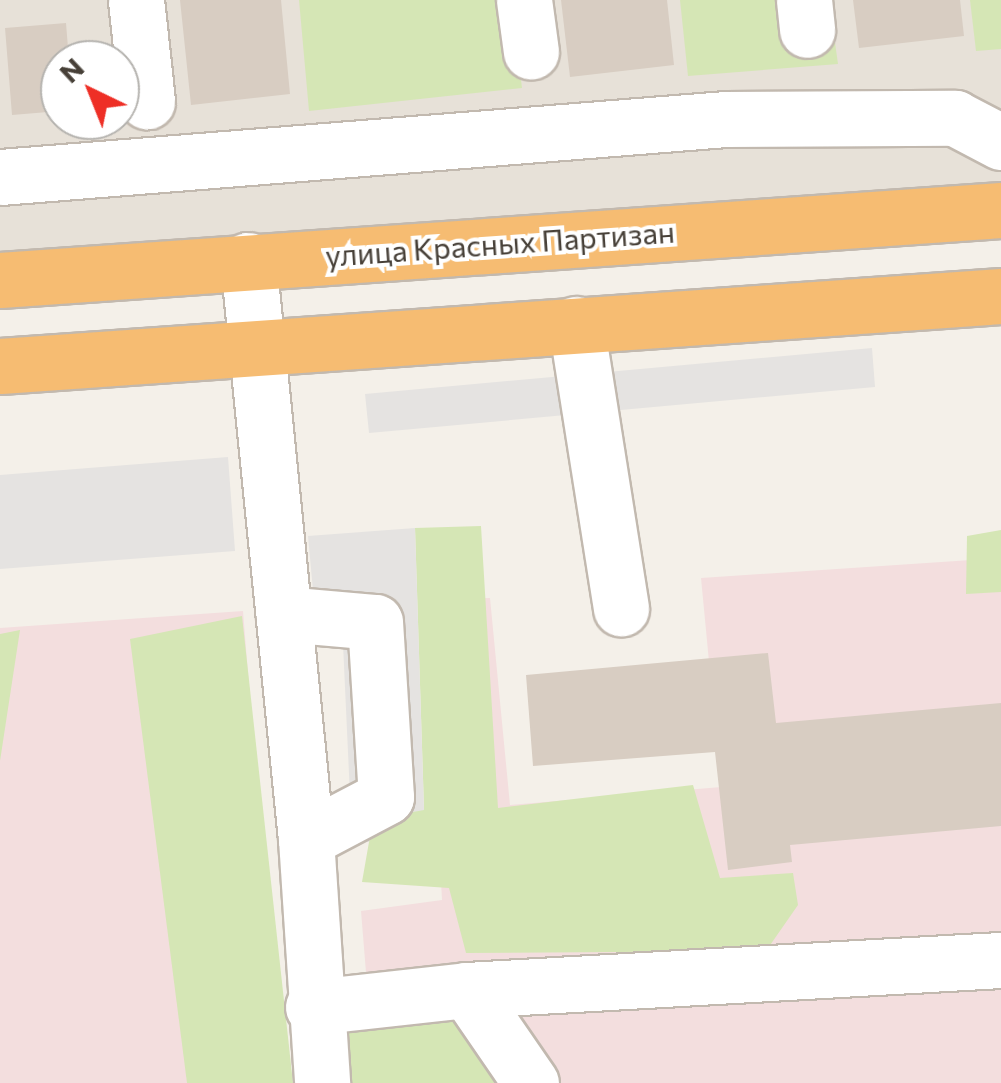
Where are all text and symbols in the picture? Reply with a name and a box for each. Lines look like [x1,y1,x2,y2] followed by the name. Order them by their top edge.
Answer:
[40,40,140,140] north arrow
[52,50,90,89] text: N
[324,213,676,273] street label: улица Красных Партизан

